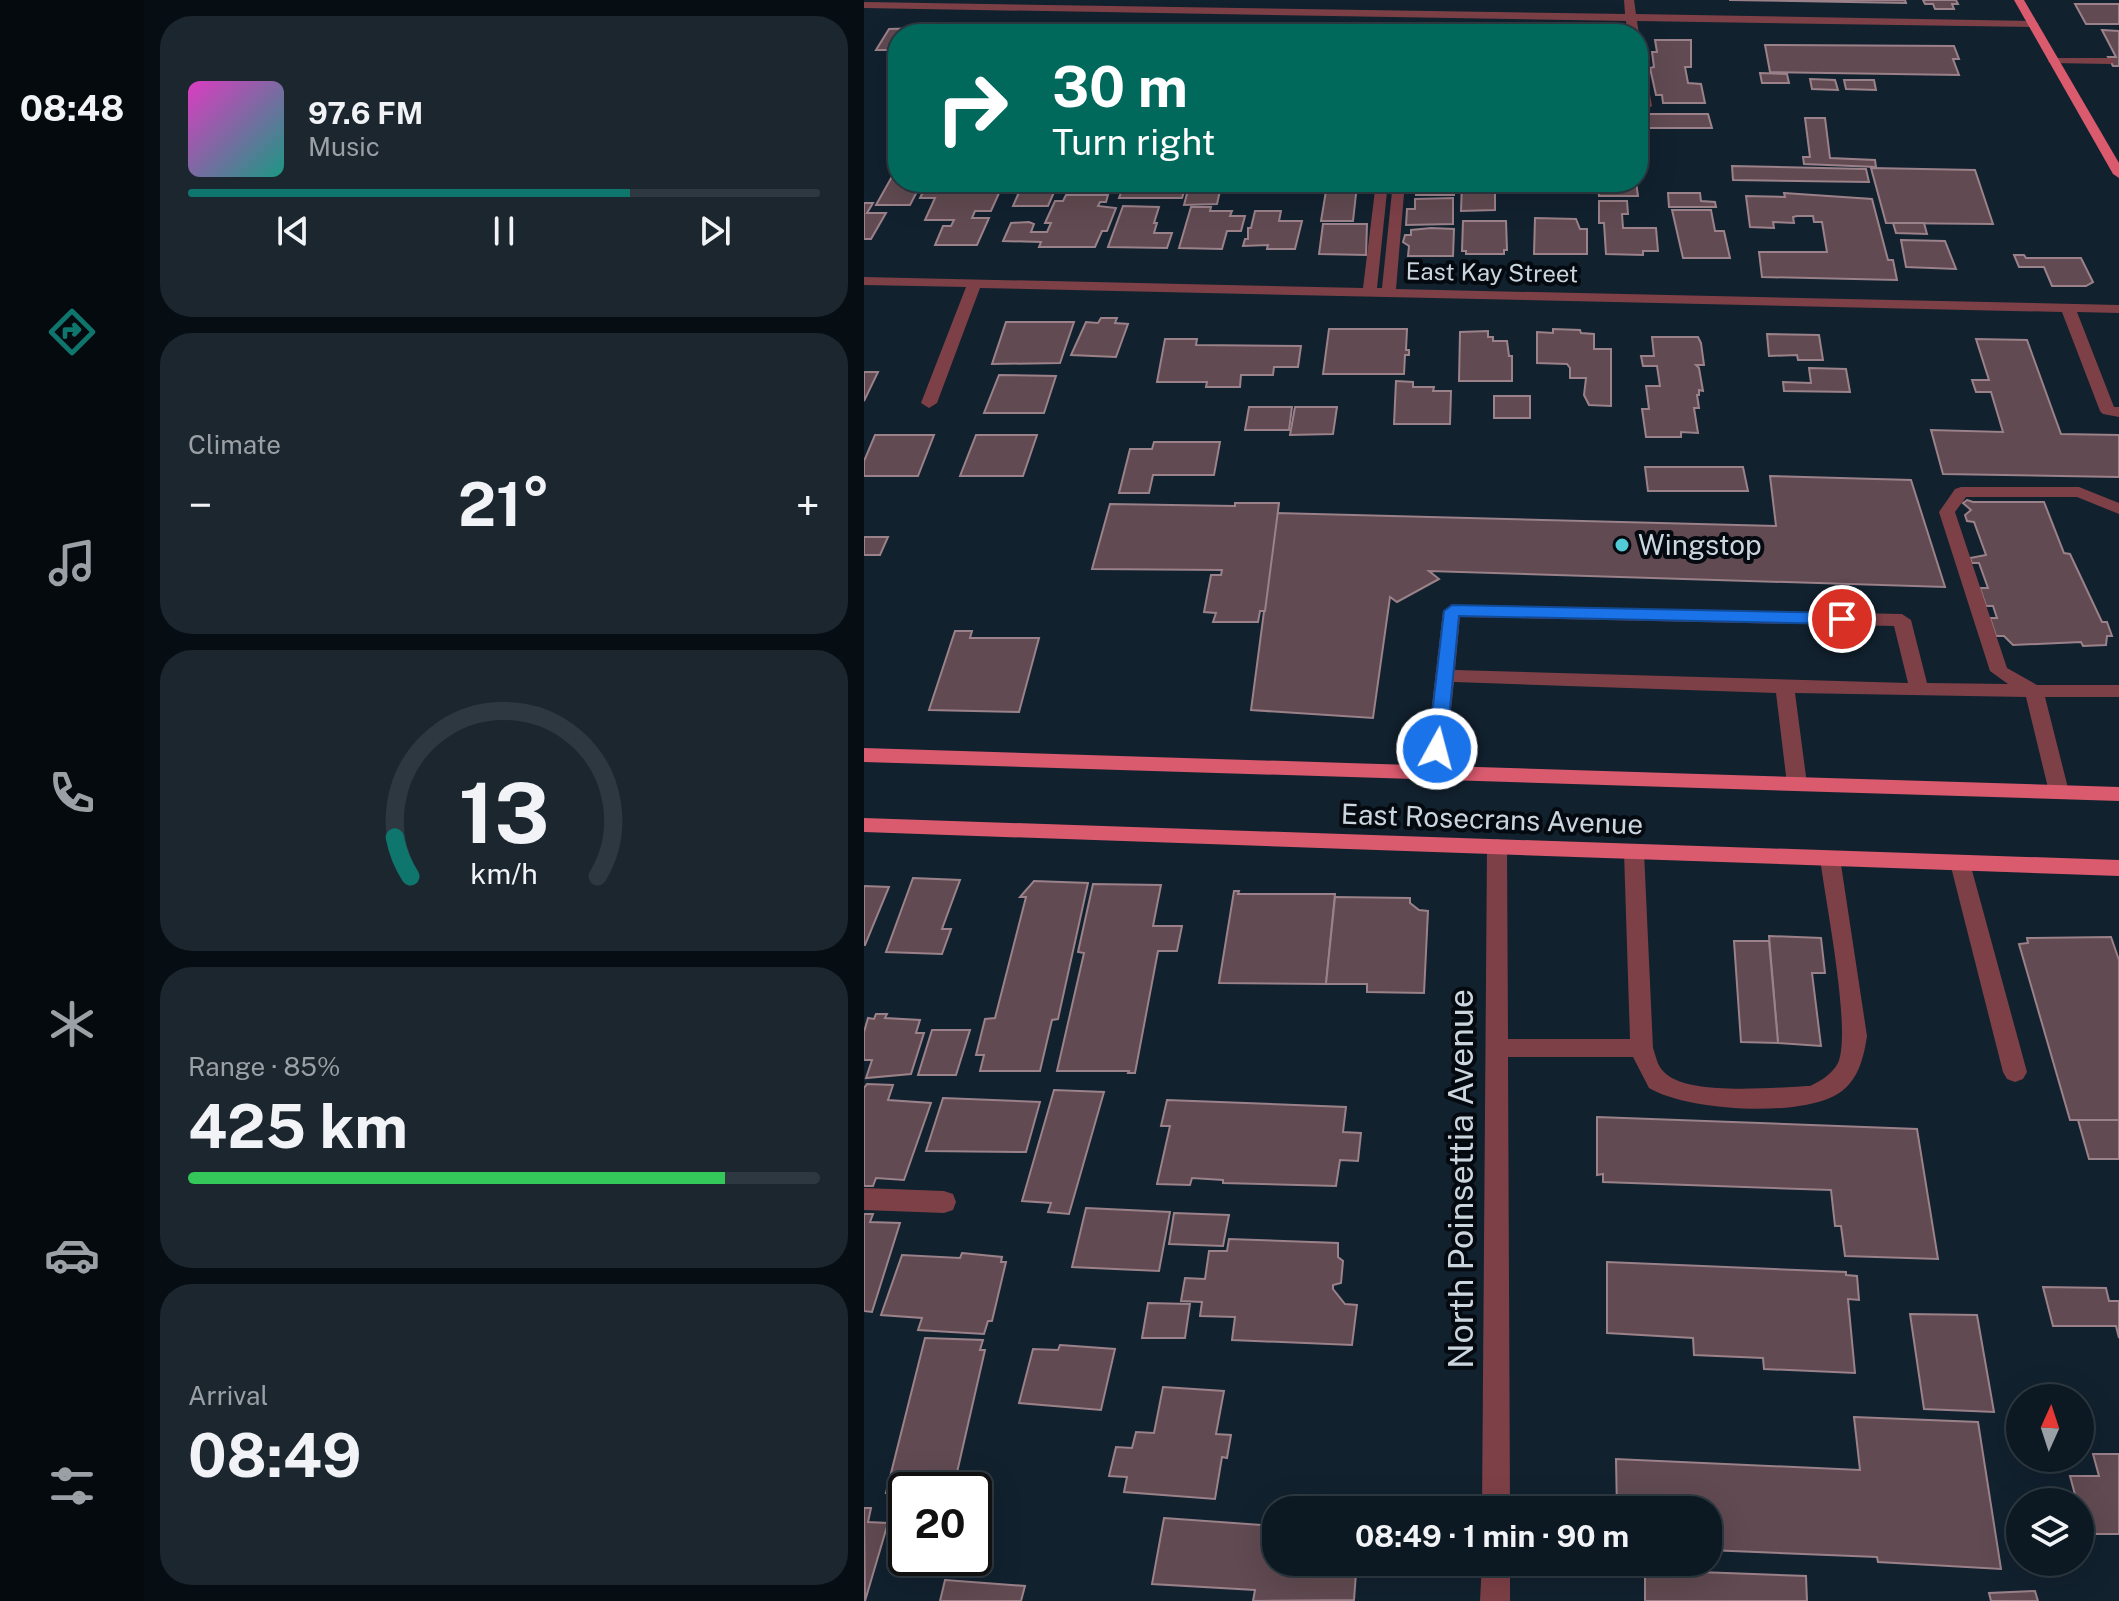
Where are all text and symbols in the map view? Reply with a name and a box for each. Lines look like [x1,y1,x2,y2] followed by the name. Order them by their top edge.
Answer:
[1052,54,1188,120] text: 30 m
[920,56,1024,160] icon: right
[20,87,124,129] text: 08:48
[308,95,423,131] text: 97.6 FM
[1052,121,1215,163] text: Turn right
[308,131,380,162] text: Music
[271,209,315,253] icon: previous
[482,209,526,253] icon: pause
[693,209,737,253] icon: next
[1405,256,1579,288] street label: East Kay Street
[44,304,100,360] icon: directions
[188,429,281,460] text: Climate
[458,469,550,540] text: 21°
[188,479,212,531] text: −
[796,479,820,531] text: +
[1638,528,1762,561] place label: Wingstop
[44,535,100,591] icon: music
[1613,536,1631,554] marker: Wingstop
[1808,585,1876,653] pin
[1820,597,1864,641] icon: arrive
[1395,707,1479,791] position arrow
[459,763,549,861] text: 13
[44,765,100,821] icon: phone
[1340,797,1644,840] street label: East Rosecrans Avenue
[470,857,538,890] text: km/h
[1441,989,1481,1369] street label: North Poinsettia Avenue
[44,996,100,1052] icon: climate
[188,1051,340,1082] text: Range · 85%
[188,1091,408,1162] text: 425 km
[44,1227,100,1283] icon: car
[188,1380,268,1411] text: Arrival
[2006,1384,2094,1472] north arrow
[2006,1384,2094,1576] map controls
[188,1420,362,1491] text: 08:49
[44,1458,100,1514] icon: filters
[888,1472,992,1576] speed limit sign: 20
[2006,1488,2094,1576] button: layers
[1355,1518,1629,1554] text: 08:49 · 1 min · 90 m

